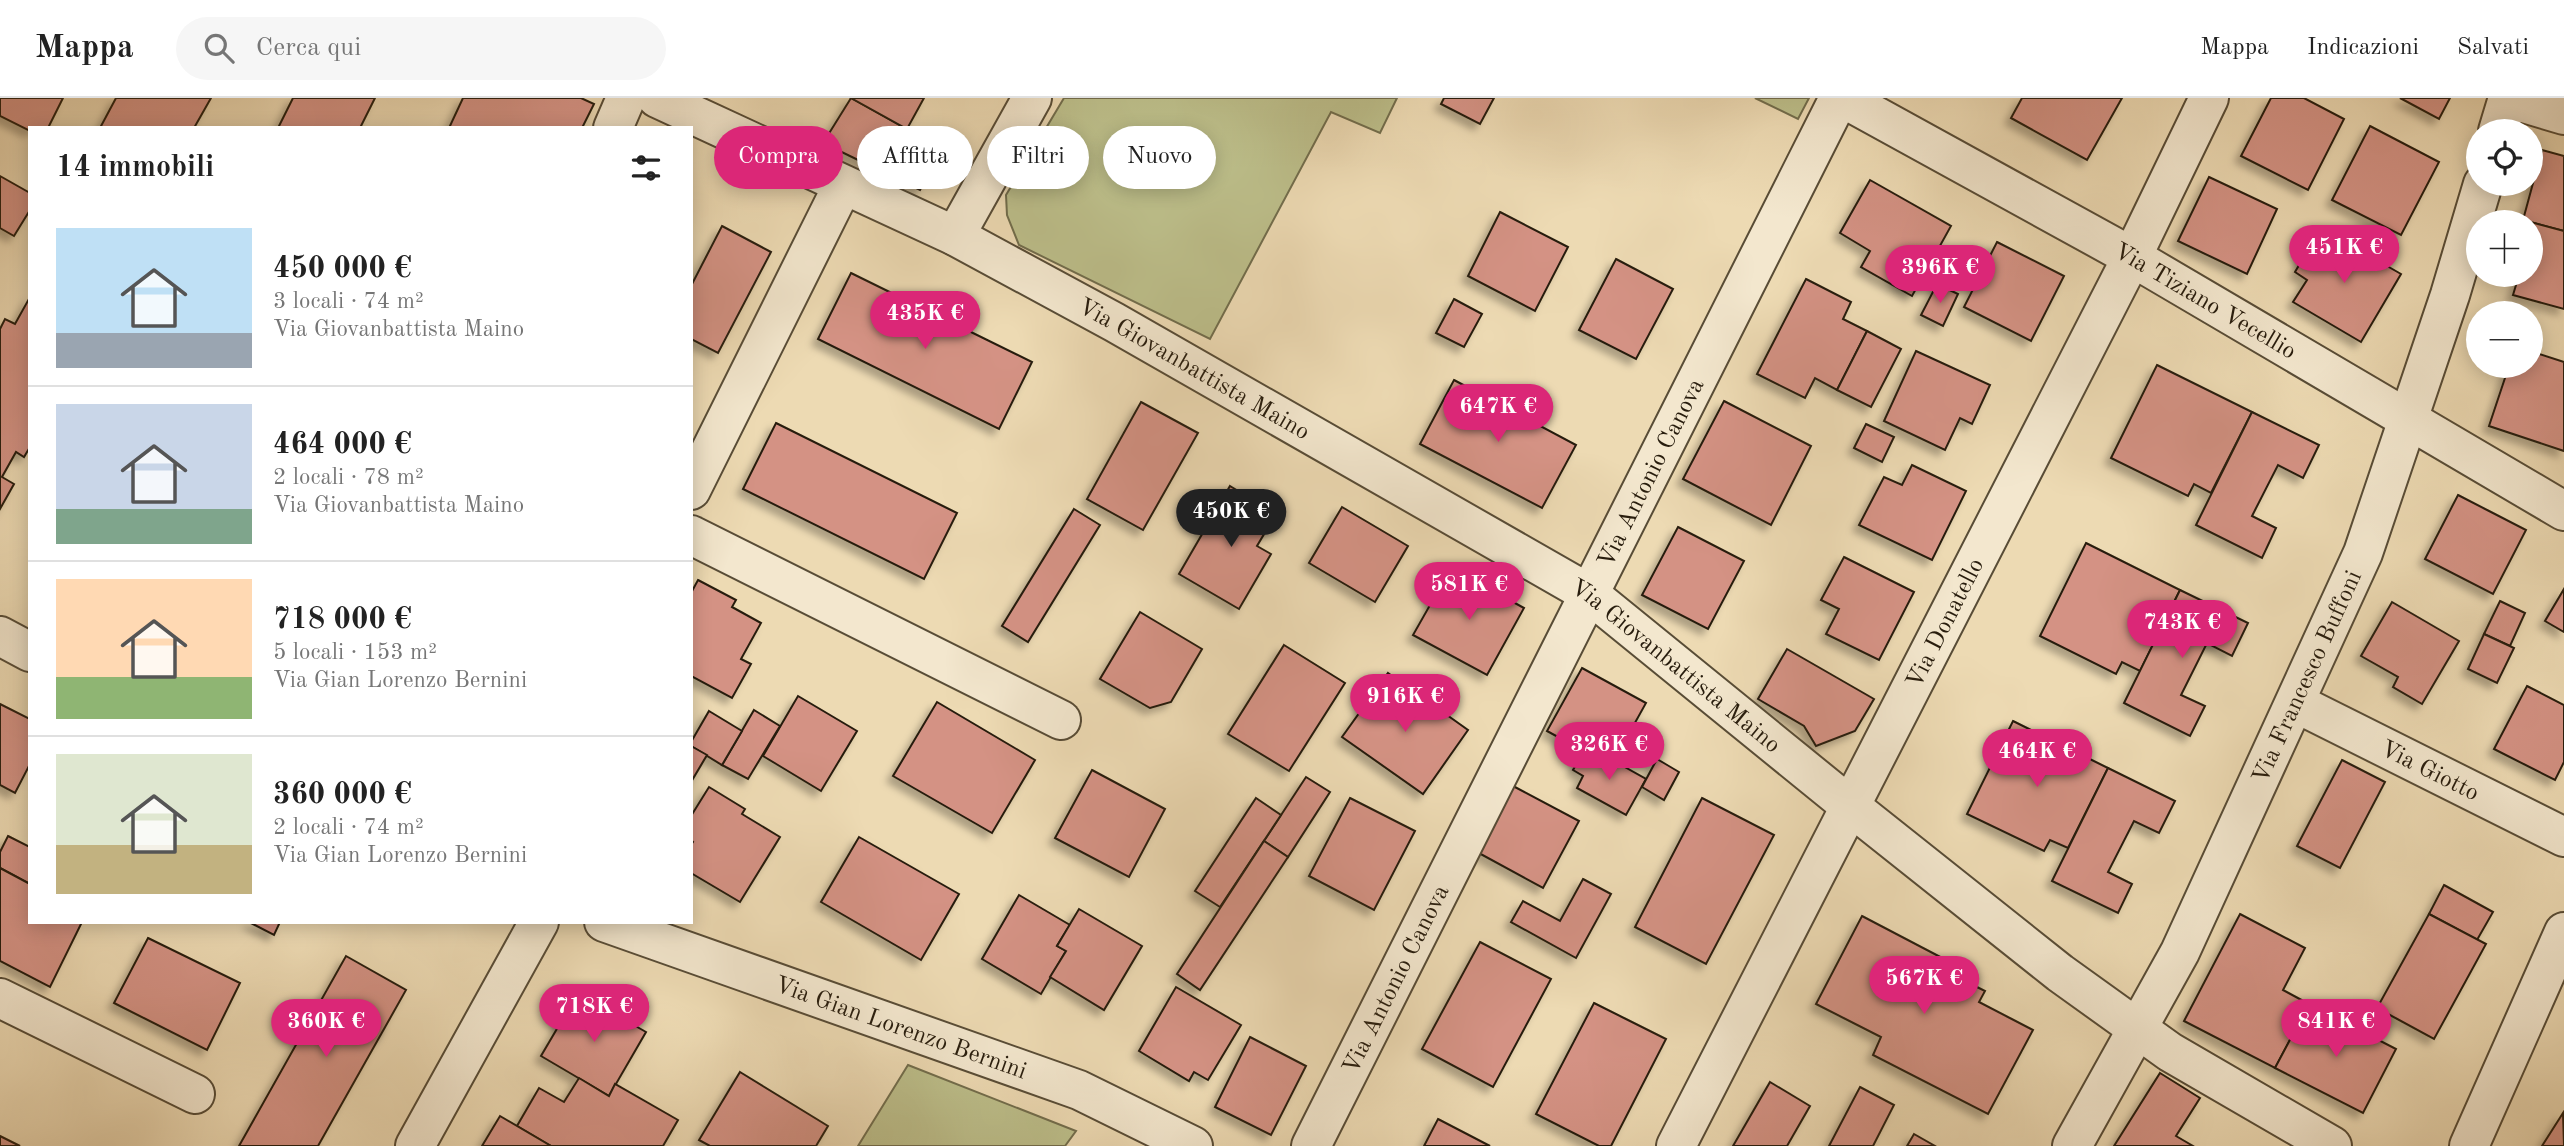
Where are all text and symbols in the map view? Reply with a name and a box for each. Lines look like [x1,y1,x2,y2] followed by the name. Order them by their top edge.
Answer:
[176,17,666,80] search box
[200,29,238,67] icon: search
[35,32,134,65] text: Mappa
[256,35,361,61] text: Cerca qui
[2200,36,2269,60] text: Mappa
[2307,36,2419,60] text: Indicazioni
[2457,36,2529,60] text: Salvati
[2466,119,2543,378] map controls
[2466,119,2543,196] button: locate
[714,126,843,189] chip: Compra
[857,126,973,189] chip: Affitta
[987,126,1089,189] chip: Filtri
[1103,126,1216,189] chip: Nuovo
[627,149,665,187] icon: filters
[56,153,214,183] text: 14 immobili
[2466,210,2543,287] button: +
[2287,226,2401,285] pin: 451K €
[2305,236,2383,259] text: 451K €
[2109,239,2300,365] street label: Via Tiziano Vecellio
[1883,246,1997,305] pin: 396K €
[273,254,412,284] text: 450 000 €
[112,256,196,340] icon: home
[1901,256,1979,279] text: 396K €
[273,290,424,313] text: 3 locali · 74 m²
[868,292,982,351] pin: 435K €
[1074,295,1313,445] street label: Via Giovanbattista Maino
[2466,301,2543,378] button: −
[886,302,964,325] text: 435K €
[273,318,524,341] text: Via Giovanbattista Maino
[1595,375,1710,572] street label: Via Antonio Canova
[1441,384,1555,444] pin: 647K €
[1459,395,1537,418] text: 647K €
[273,430,412,460] text: 464 000 €
[112,432,196,516] icon: home
[273,466,424,489] text: 2 locali · 78 m²
[1174,490,1288,549] pin: 450K €
[273,494,524,517] text: Via Giovanbattista Maino
[1192,500,1270,523] text: 450K €
[1903,555,1989,693] street label: Via Donatello
[1412,562,1526,622] pin: 581K €
[2249,567,2367,787] street label: Via Francesco Buffoni
[1430,573,1508,596] text: 581K €
[1566,576,1784,758] street label: Via Giovanbattista Maino
[2125,601,2239,660] pin: 743K €
[273,605,412,635] text: 718 000 €
[112,607,196,691] icon: home
[2143,611,2221,634] text: 743K €
[273,641,437,664] text: 5 locali · 153 m²
[273,669,527,692] text: Via Gian Lorenzo Bernini
[1348,674,1462,734] pin: 916K €
[1366,685,1444,708] text: 916K €
[1552,722,1666,782] pin: 326K €
[1980,730,2094,789] pin: 464K €
[1570,733,1648,756] text: 326K €
[2376,737,2482,807] street label: Via Giotto
[1998,740,2076,763] text: 464K €
[273,780,412,810] text: 360 000 €
[112,782,196,866] icon: home
[273,816,424,839] text: 2 locali · 74 m²
[273,844,527,867] text: Via Gian Lorenzo Bernini
[1339,882,1454,1078] street label: Via Antonio Canova
[1867,956,1981,1016] pin: 567K €
[1885,967,1963,990] text: 567K €
[771,973,1029,1084] street label: Via Gian Lorenzo Bernini
[537,984,651,1044] pin: 718K €
[555,995,633,1018] text: 718K €
[269,1000,383,1059] pin: 360K €
[2279,1000,2393,1059] pin: 841K €
[287,1010,365,1033] text: 360K €
[2297,1010,2375,1033] text: 841K €

